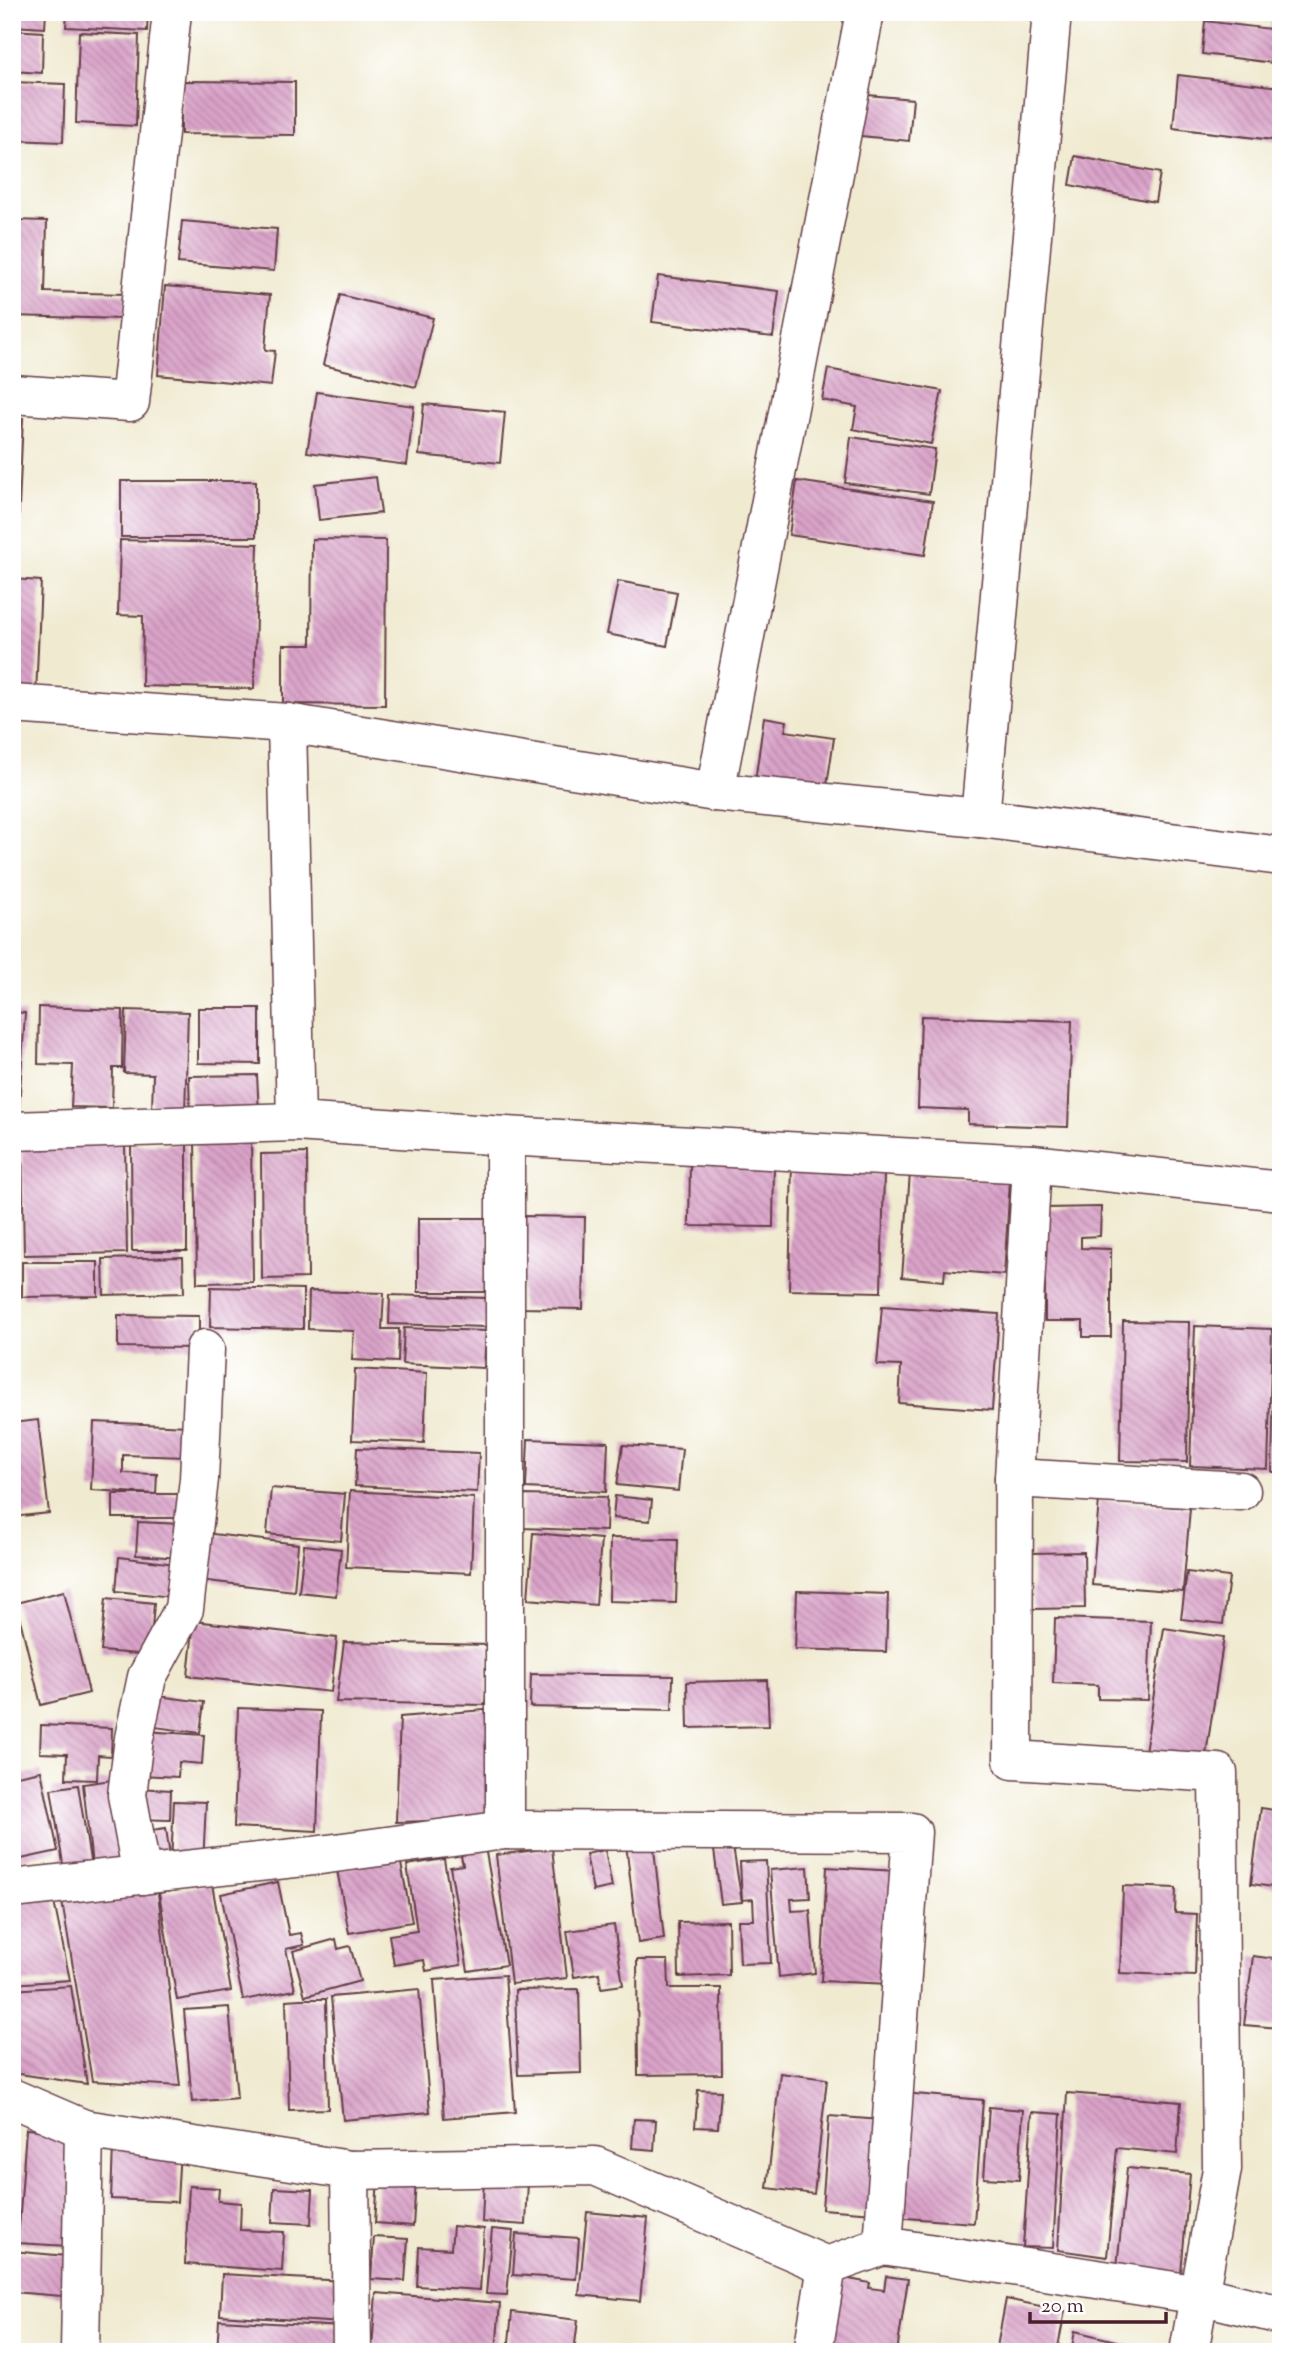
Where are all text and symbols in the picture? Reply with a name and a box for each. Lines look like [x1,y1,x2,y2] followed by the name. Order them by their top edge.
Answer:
[1030,2280,1167,2324] scale bar
[1041,2292,1084,2322] text: 20 m

